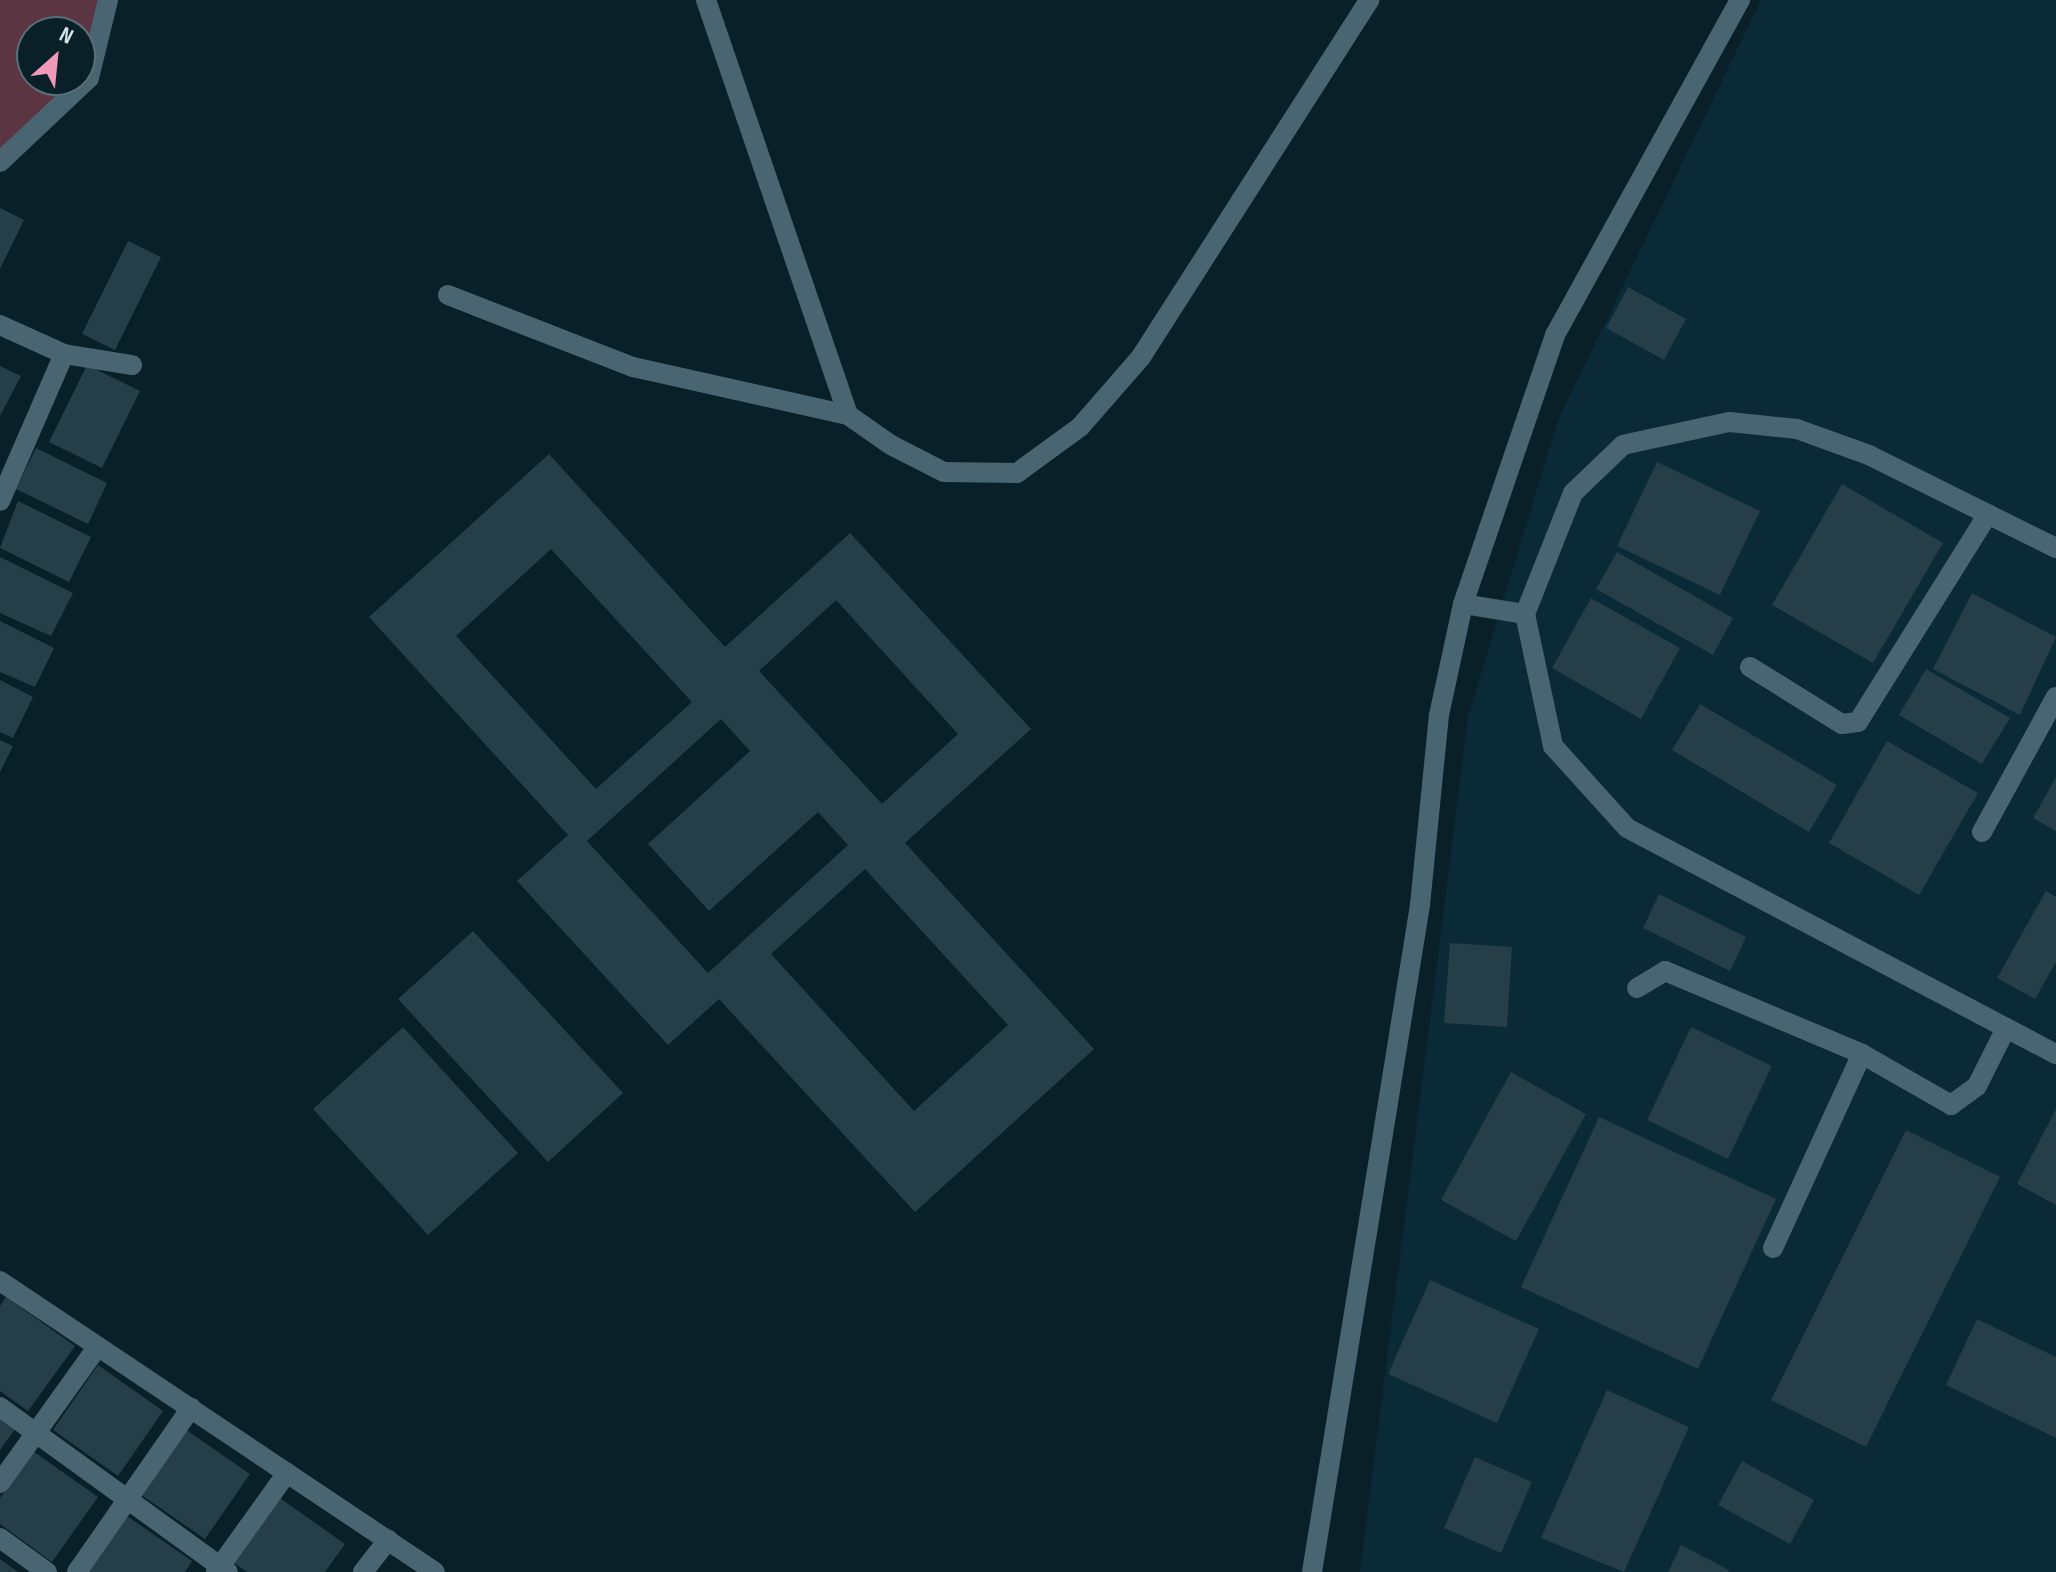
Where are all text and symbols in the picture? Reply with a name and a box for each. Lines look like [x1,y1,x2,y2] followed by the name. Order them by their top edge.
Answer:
[16,16,96,96] north arrow
[55,21,78,51] text: N

